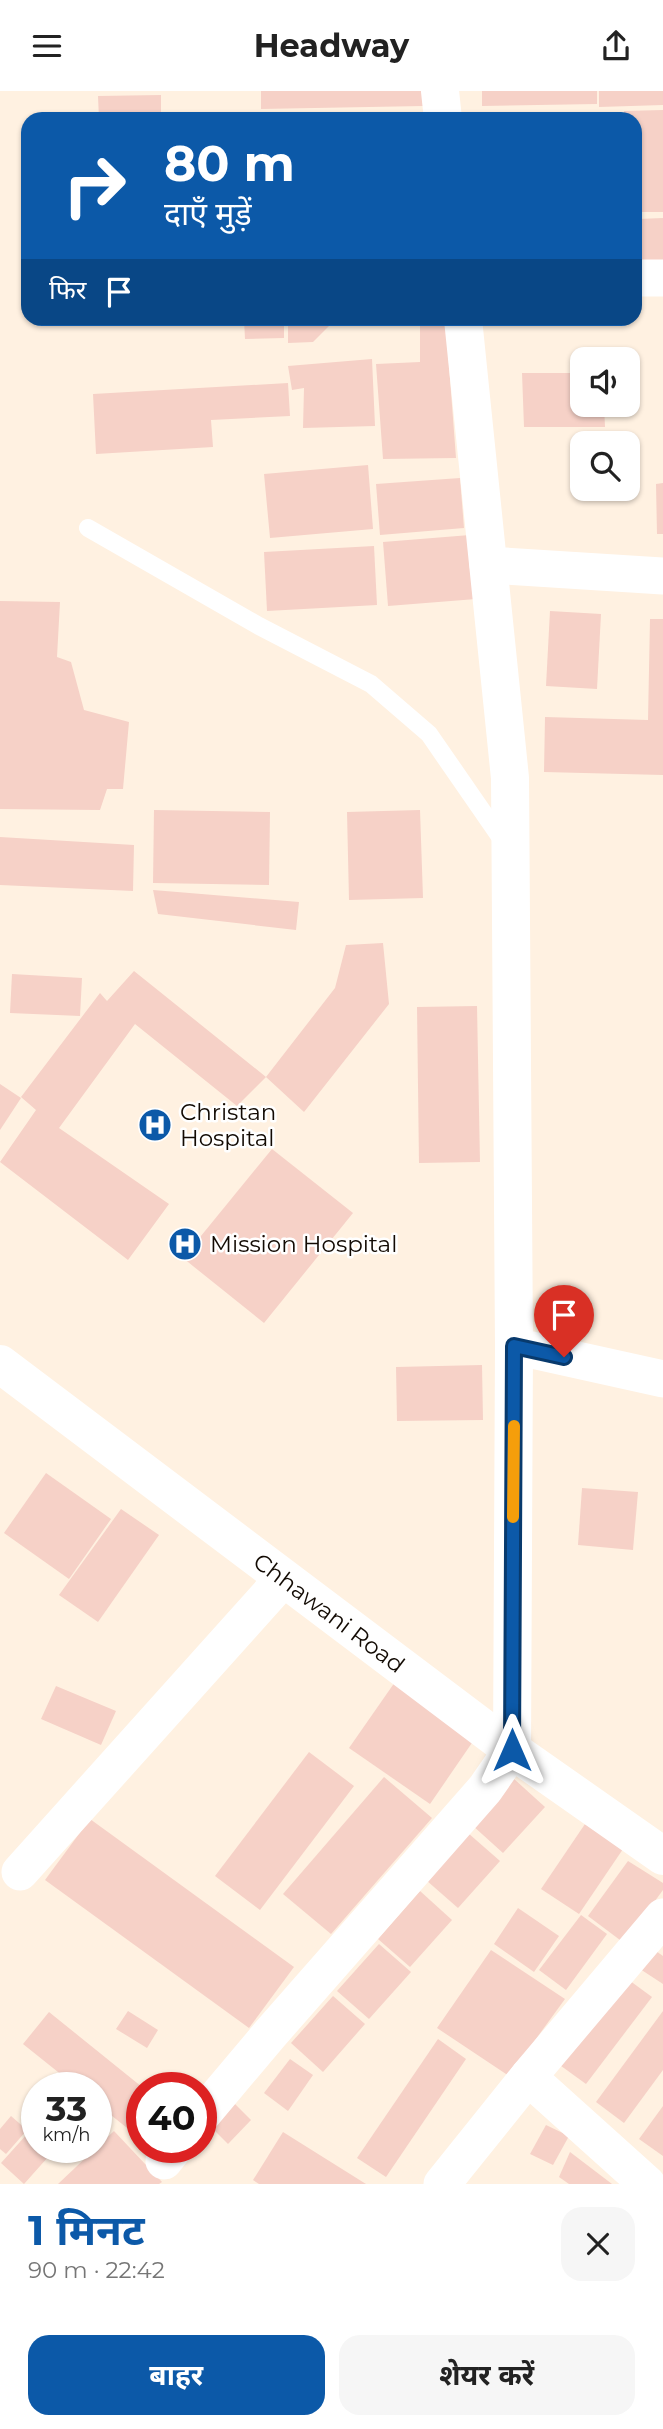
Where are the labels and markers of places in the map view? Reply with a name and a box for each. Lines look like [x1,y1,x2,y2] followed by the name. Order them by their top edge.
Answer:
[180,1098,276,1152] place label: Christan Hospital
[136,1106,174,1144] hospital icon: Christan Hospital
[166,1225,204,1263] hospital icon: Mission Hospital
[210,1230,397,1258] place label: Mission Hospital
[534,1285,594,1357] pin

